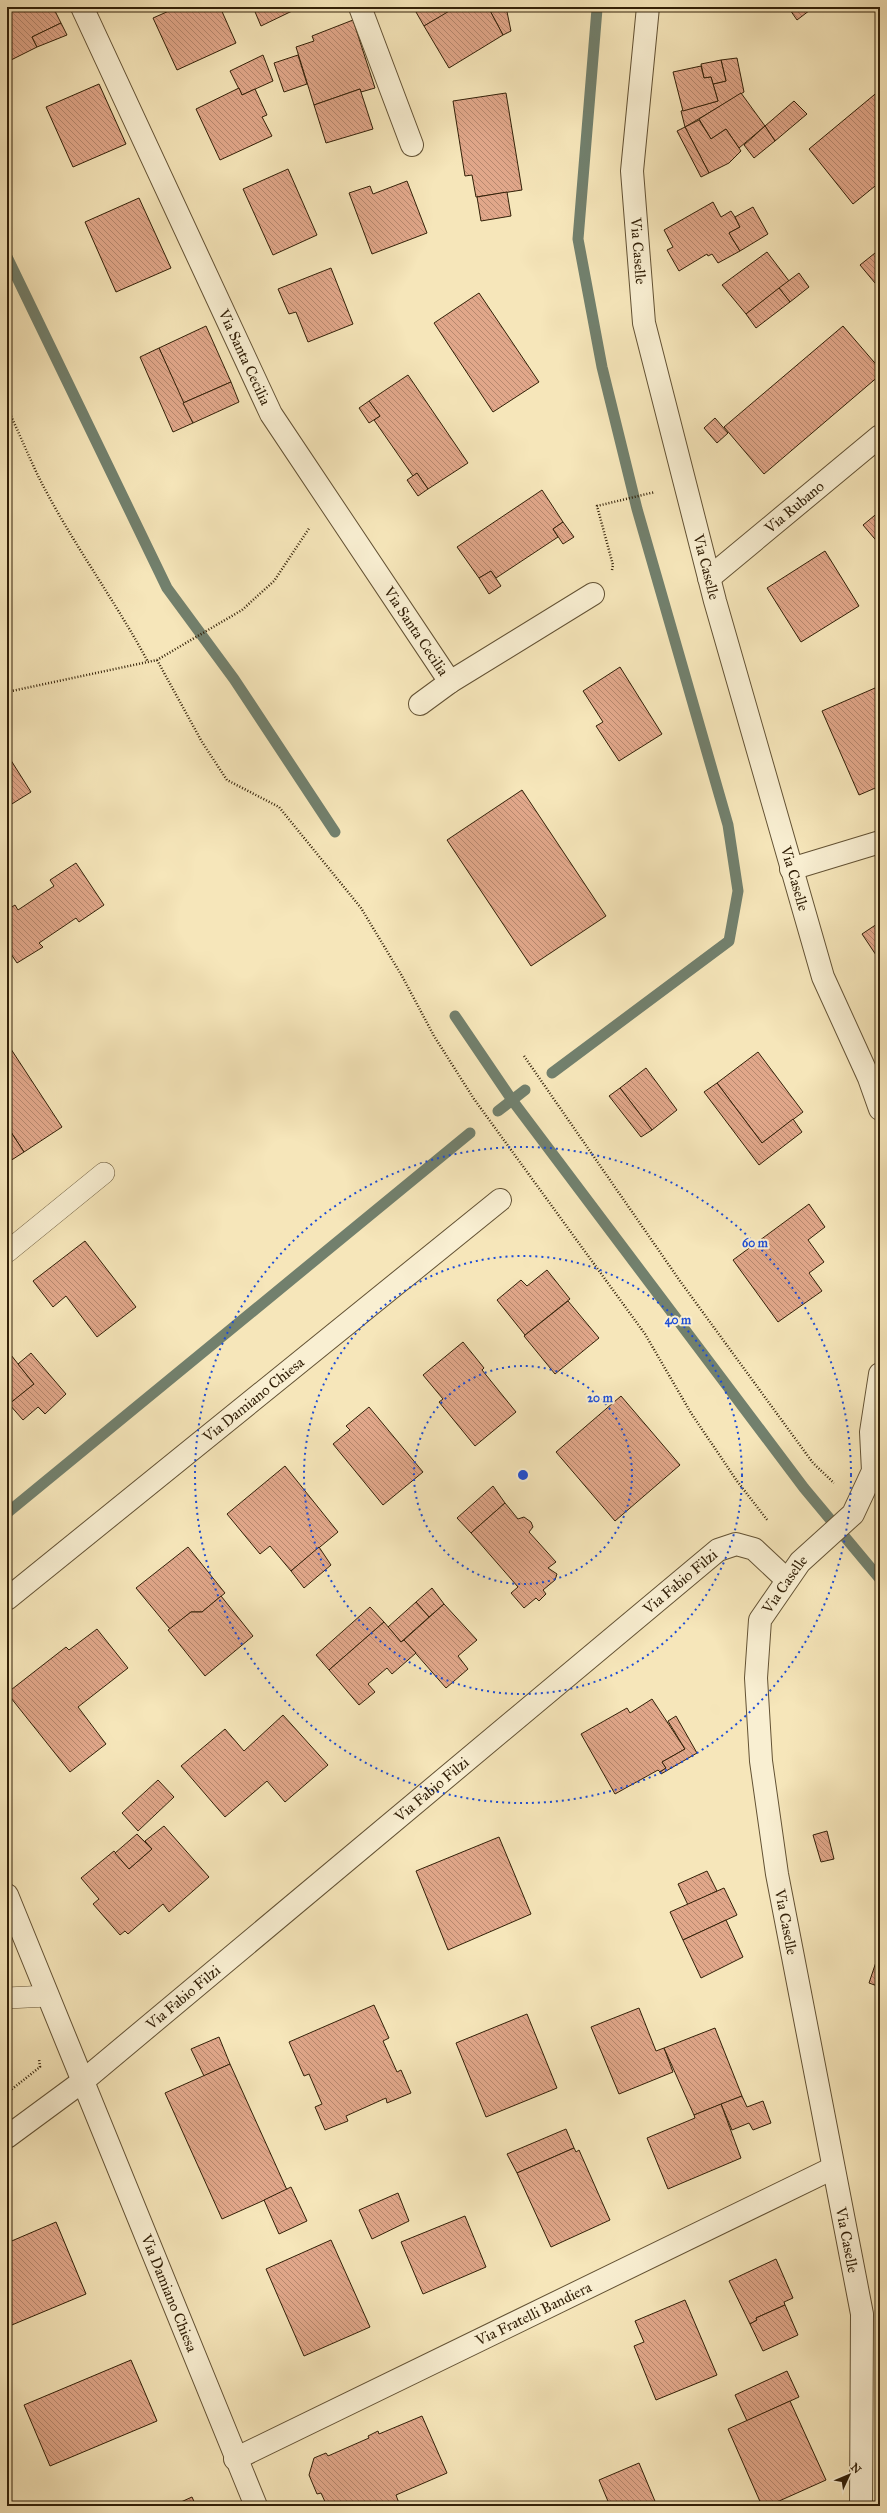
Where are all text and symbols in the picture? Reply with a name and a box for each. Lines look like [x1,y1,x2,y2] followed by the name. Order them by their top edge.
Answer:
[627,216,650,285] street label: Via Caselle
[214,305,275,408] street label: Via Santa Cecilia
[760,477,828,538] street label: Via Rubano
[689,531,723,602] street label: Via Caselle
[379,582,453,680] street label: Via Santa Cecilia
[777,843,813,913] street label: Via Caselle
[742,1236,769,1250] text: 60 m
[665,1313,692,1328] text: 40 m
[198,1353,308,1447] street label: Via Damiano Chiesa
[587,1391,614,1405] text: 20 m
[516,1468,530,1482] centre of rings
[639,1545,721,1618] street label: Via Fabio Filzi
[758,1551,811,1618] street label: Via Caselle
[390,1753,472,1826] street label: Via Fabio Filzi
[771,1887,801,1956] street label: Via Caselle
[142,1961,224,2034] street label: Via Fabio Filzi
[832,2205,862,2274] street label: Via Caselle
[137,2231,201,2355] street label: Via Damiano Chiesa
[472,2278,595,2350] street label: Via Fratelli Bandiera
[829,2455,869,2495] north arrow
[848,2461,864,2477] text: N

